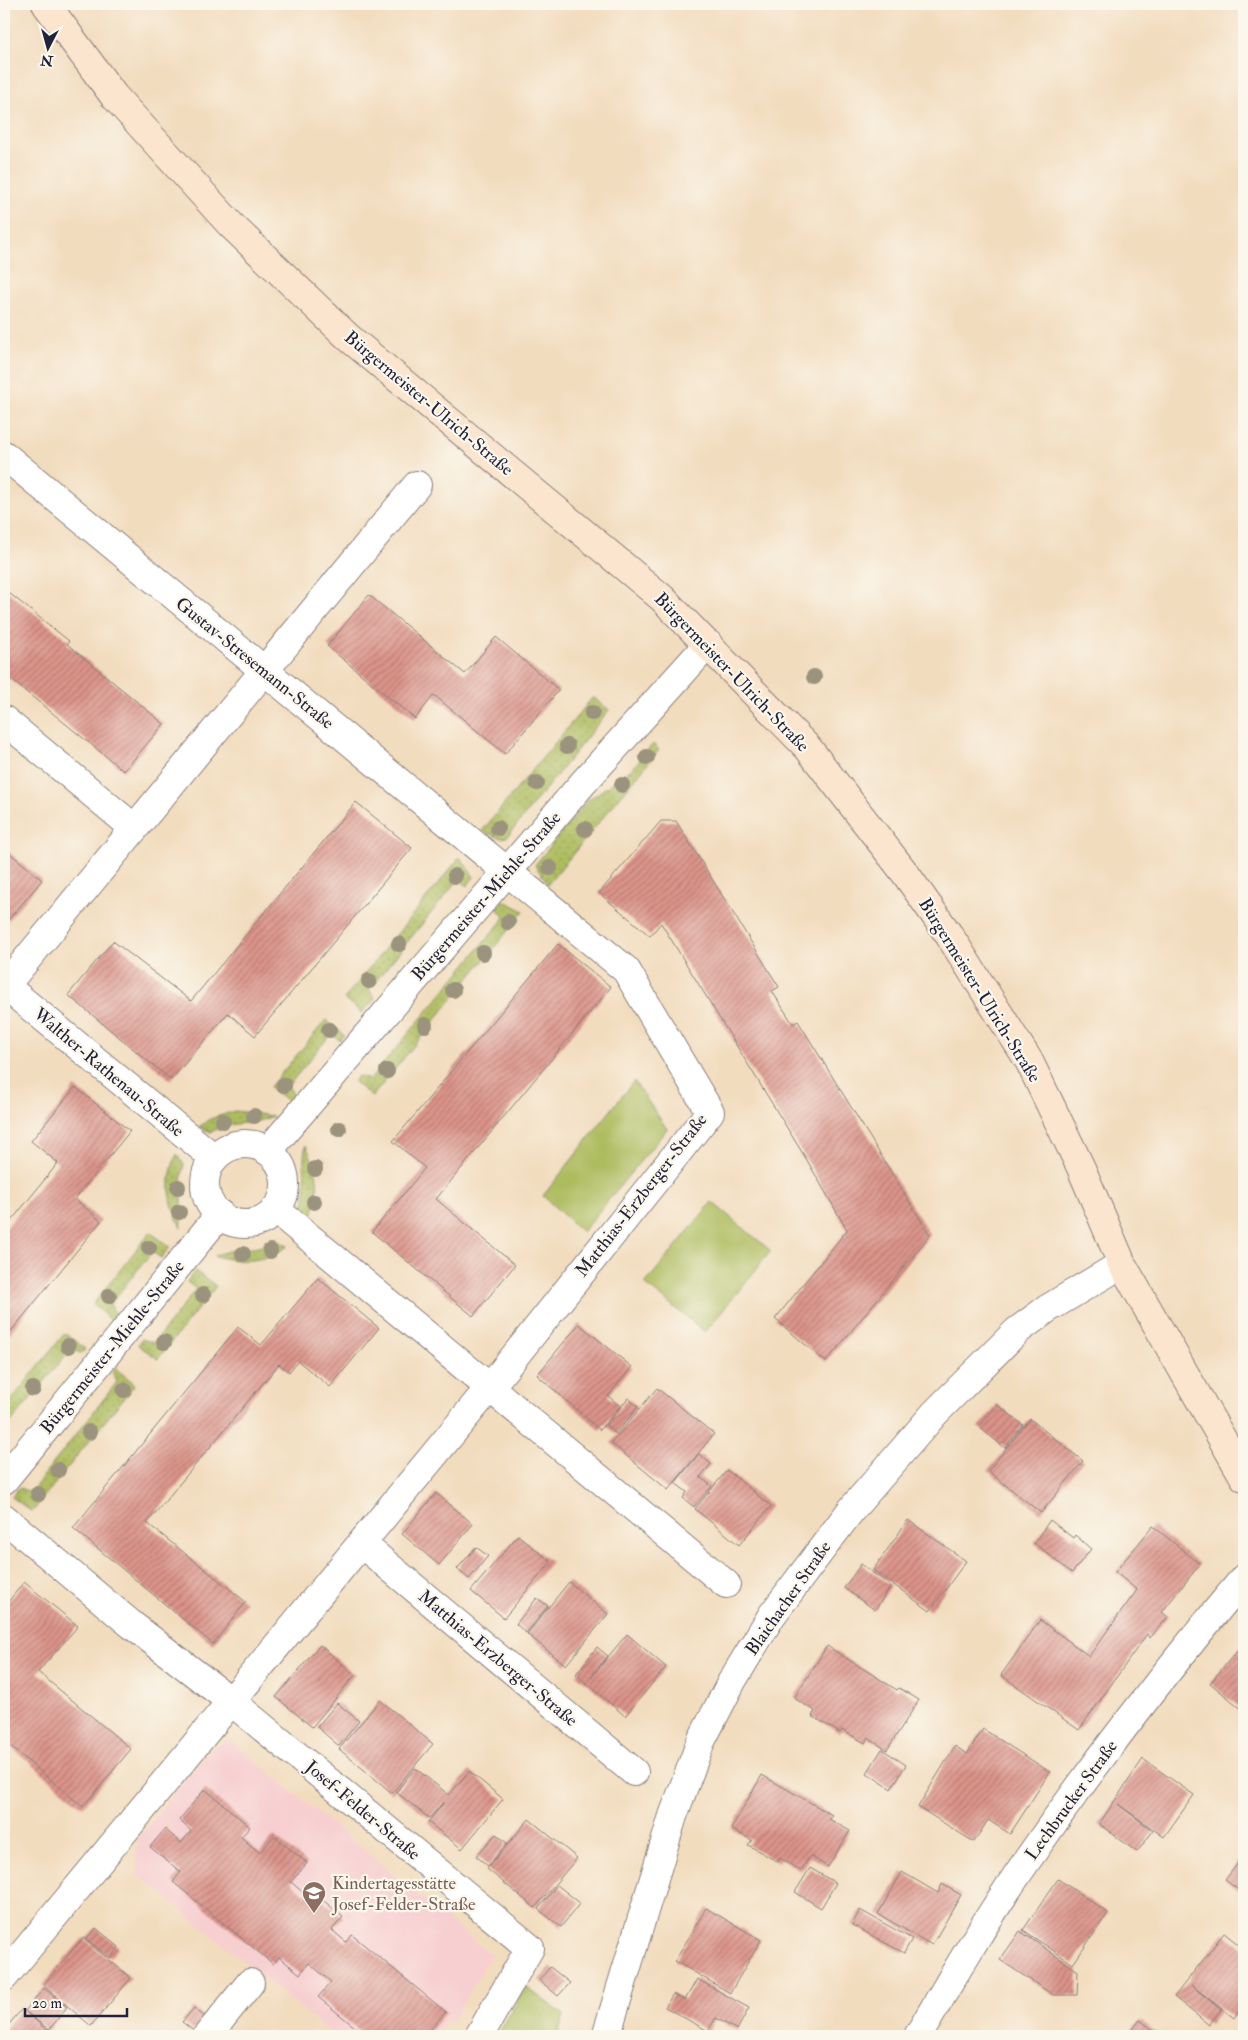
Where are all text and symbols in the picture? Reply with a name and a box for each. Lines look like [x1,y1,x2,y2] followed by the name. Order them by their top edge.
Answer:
[22,22,72,72] north arrow
[39,51,55,70] text: N
[340,326,518,481] street label: Bürgermeister-Ulrich-Straße
[649,588,814,757] street label: Bürgermeister-Ulrich-Straße
[171,592,339,735] street label: Gustav-Stresemann-Straße
[407,807,567,986] street label: Bürgermeister-Miehle-Straße
[913,894,1046,1087] street label: Bürgermeister-Ulrich-Straße
[28,1002,189,1142] street label: Walther-Rathenau-Straße
[570,1109,713,1282] street label: Matthias-Erzberger-Straße
[35,1255,190,1439] street label: Bürgermeister-Miehle-Straße
[740,1536,837,1660] street label: Blaichacher Straße
[413,1585,582,1732] street label: Matthias-Erzberger-Straße
[1020,1735,1123,1865] street label: Lechbrucker Straße
[300,1755,425,1866] street label: Josef-Felder-Straße
[331,1872,476,1916] place label: Kindertagesstätte Josef-Felder-Straße
[301,1880,327,1914] school or university icon: Kindertagesstätte Josef-Felder-Straße
[25,1985,128,2017] scale bar
[32,1994,62,2013] text: 20 m

